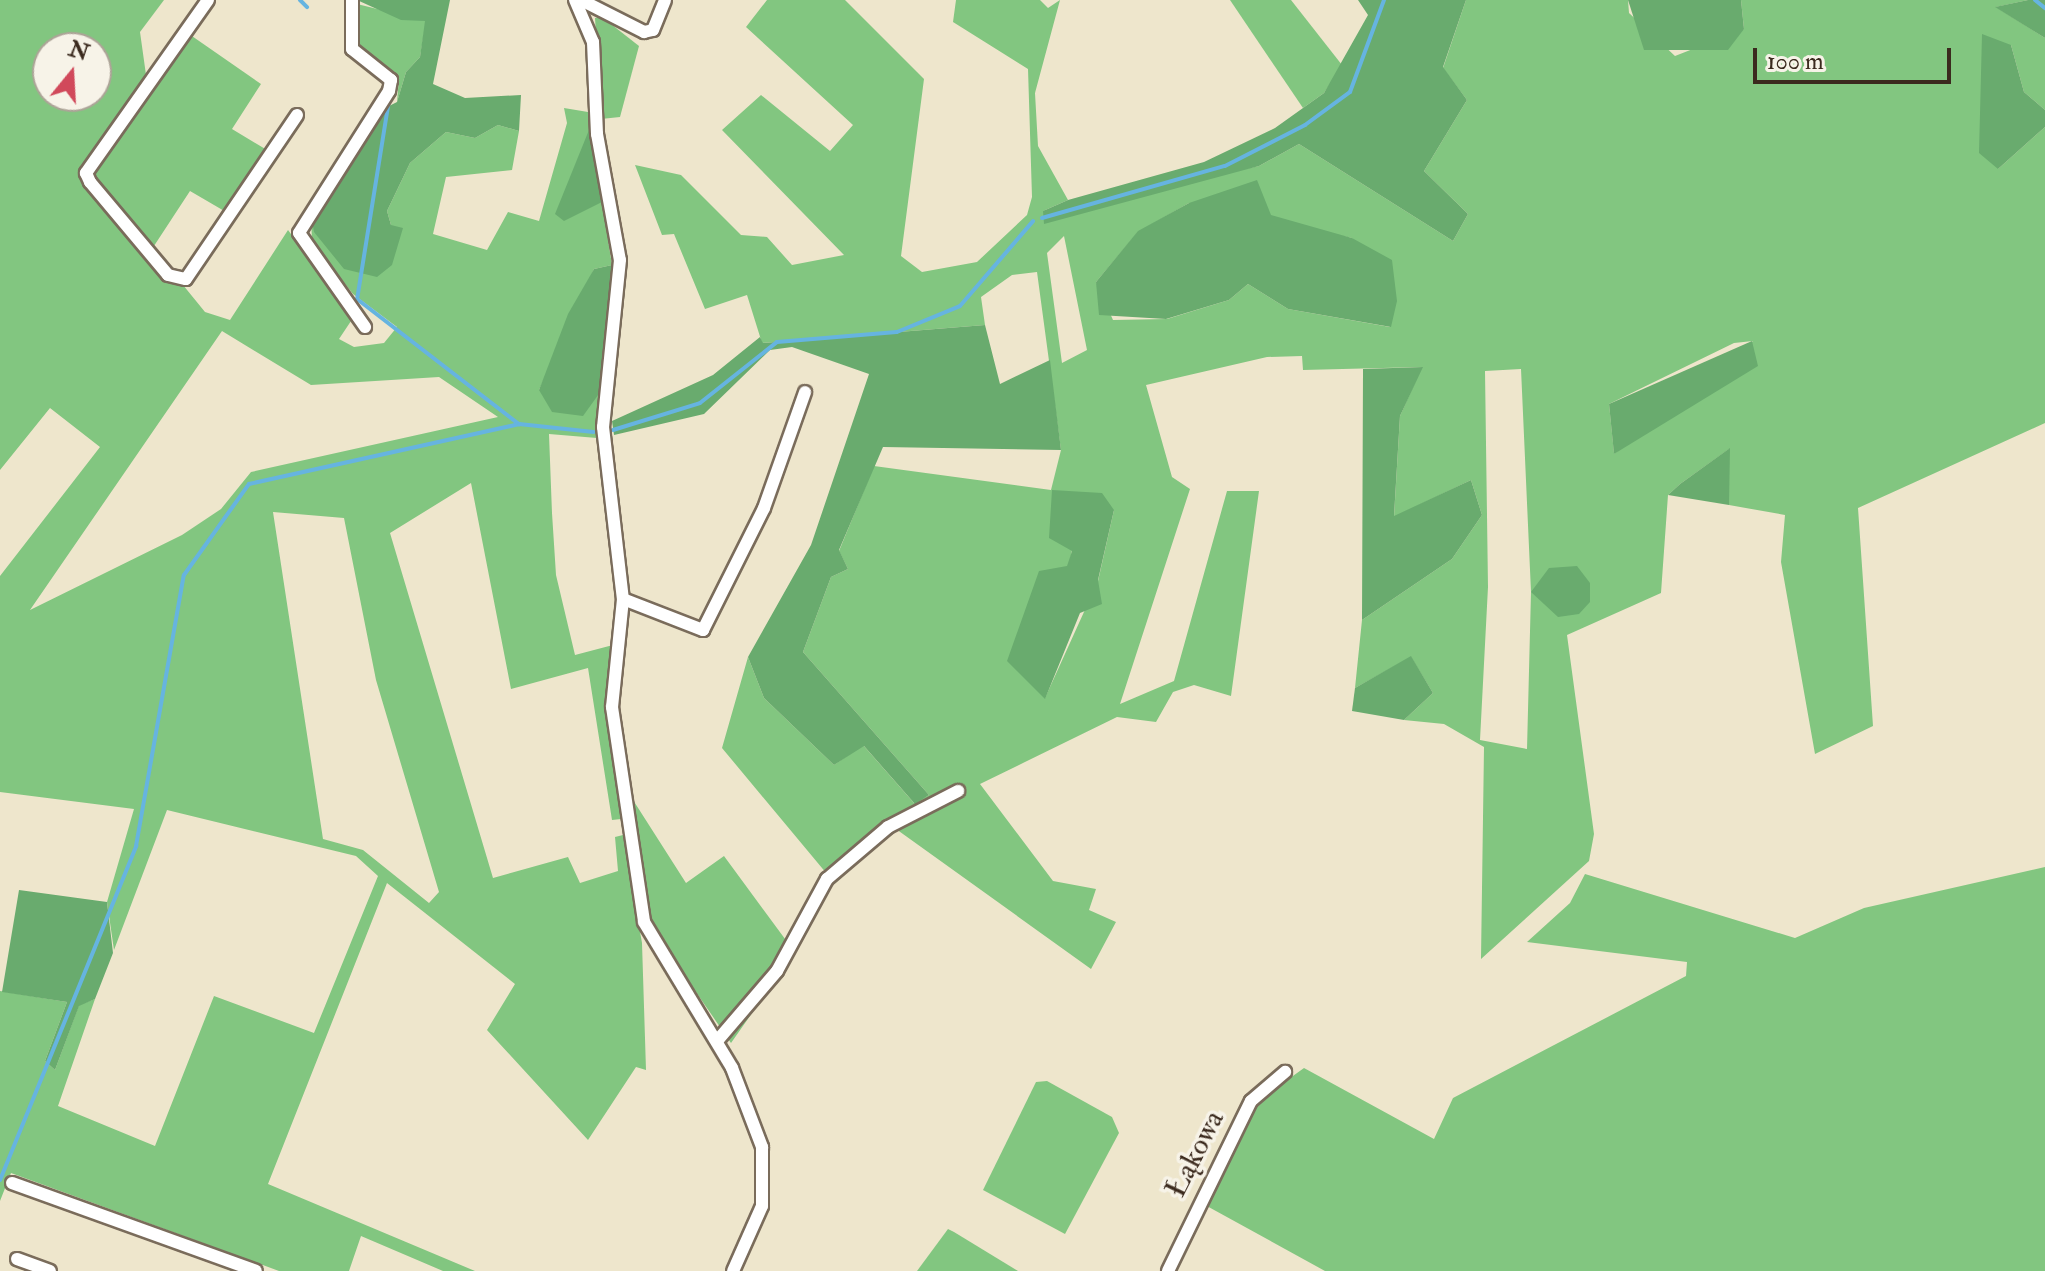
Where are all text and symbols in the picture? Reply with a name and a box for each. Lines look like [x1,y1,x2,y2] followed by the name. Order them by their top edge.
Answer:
[32,32,112,112] north arrow
[1757,32,1955,82] scale bar
[65,35,92,67] text: N
[1767,46,1824,77] text: 100 m
[1158,1104,1232,1204] street label: Łąkowa

